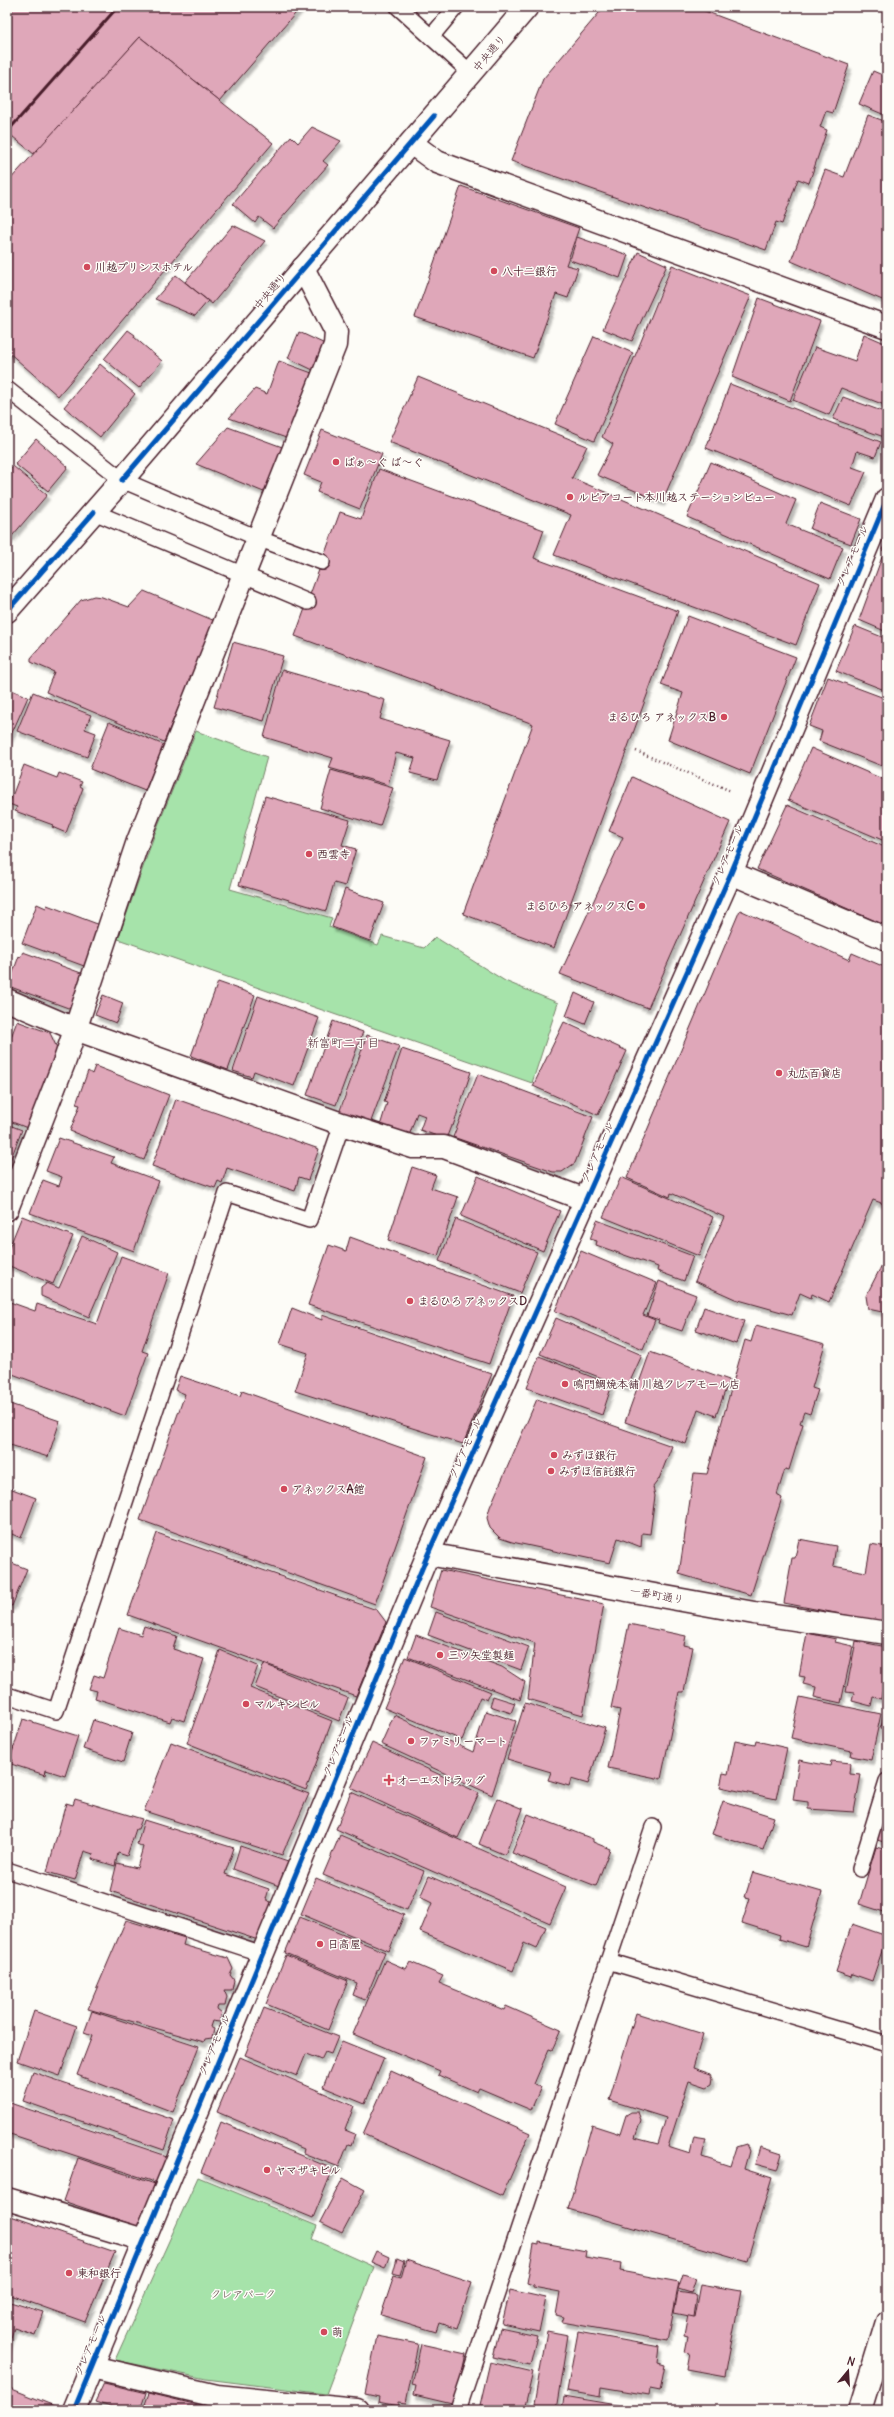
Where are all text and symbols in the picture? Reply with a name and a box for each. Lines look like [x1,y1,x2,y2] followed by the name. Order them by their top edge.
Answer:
[469,32,509,74] street label: 中央通り
[95,260,193,274] place label: 川越プリンスホテル
[82,262,92,272] marker: 川越プリンスホテル
[502,264,557,278] place label: 八十二銀行
[489,266,499,276] marker: 八十二銀行
[250,270,290,312] street label: 中央通り
[344,455,424,469] place label: ばぁ〜ぐ ば〜ぐ
[331,457,341,467] marker: ばぁ〜ぐ ば〜ぐ
[578,490,775,504] place label: ルピアコート本川越ステーションビュー
[565,492,575,502] marker: ルピアコート本川越ステーションビュー
[833,523,871,589] street label: クレアモール
[608,710,716,724] place label: まるひろ アネックスB
[719,712,729,722] marker: まるひろ アネックスB
[708,822,746,888] street label: クレアモール
[317,847,350,861] place label: 西雲寺
[304,849,314,859] marker: 西雲寺
[526,899,635,913] place label: まるひろ アネックスC
[637,901,647,911] marker: まるひろ アネックスC
[307,1035,379,1050] district label: 新富町二丁目
[787,1066,842,1080] place label: 丸広百貨店
[774,1068,784,1078] marker: 丸広百貨店
[577,1119,617,1185] street label: クレアモール
[418,1294,527,1308] place label: まるひろ アネックスD
[405,1296,415,1306] marker: まるひろ アネックスD
[573,1377,740,1391] place label: 鳴門鯛焼本舗 川越クレアモール店
[560,1379,570,1389] marker: 鳴門鯛焼本舗 川越クレアモール店
[445,1415,485,1481] street label: クレアモール
[562,1448,617,1462] place label: みずほ銀行
[549,1450,559,1460] marker: みずほ銀行
[559,1464,636,1478] place label: みずほ信託銀行
[546,1466,556,1476] marker: みずほ信託銀行
[292,1482,365,1496] place label: アネックスA館
[279,1484,289,1494] marker: アネックスA館
[629,1583,685,1607] street label: 一番町通り
[448,1648,514,1662] place label: 三ツ矢堂製麺
[435,1650,445,1660] marker: 三ツ矢堂製麺
[254,1697,320,1711] place label: マルキンビル
[241,1699,251,1709] marker: マルキンビル
[319,1713,357,1779] street label: クレアモール
[419,1734,507,1748] place label: ファミリーマート
[406,1736,416,1746] marker: ファミリーマート
[397,1773,485,1787] place label: オーエスドラッグ
[384,1775,394,1785] marker: オーエスドラッグ
[328,1937,361,1951] place label: 日高屋
[315,1939,325,1949] marker: 日高屋
[195,2012,233,2078] street label: クレアモール
[275,2163,341,2177] place label: ヤマザキビル
[262,2165,272,2175] marker: ヤマザキビル
[77,2266,121,2280] place label: 東和銀行
[64,2268,74,2278] marker: 東和銀行
[210,2287,276,2301] park label: クレアパーク
[71,2312,109,2378] street label: クレアモール
[332,2325,343,2339] place label: 萌
[319,2327,329,2337] marker: 萌
[828,2351,868,2391] north arrow
[845,2354,857,2369] text: N

